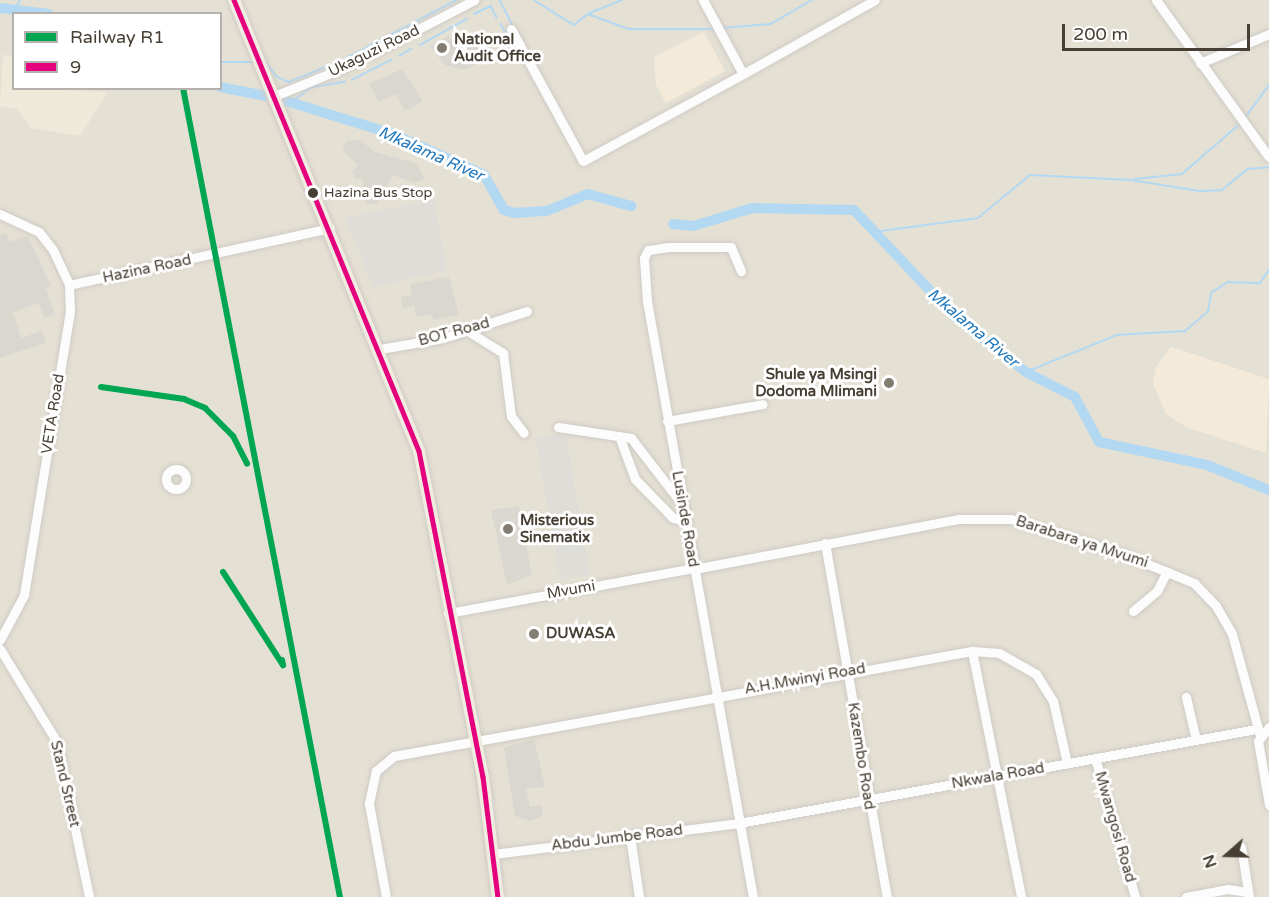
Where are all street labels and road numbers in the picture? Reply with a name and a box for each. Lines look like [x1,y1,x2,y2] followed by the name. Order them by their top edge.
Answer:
[326,21,422,81] street label: Ukaguzi Road
[101,251,193,287] street label: Hazina Road
[416,314,492,350] street label: BOT Road
[38,373,68,455] street label: VETA Road
[668,469,702,569] street label: Lusinde Road
[1013,512,1151,572] street label: Barabara ya Mvumi
[545,577,597,603] street label: Mvumi
[743,659,867,699] street label: A.H.Mwinyi Road
[844,701,878,811] street label: Kazembo Road
[46,739,84,829] street label: Stand Street
[950,759,1046,793] street label: Nkwala Road
[1091,769,1139,885] street label: Mwangosi Road
[550,821,684,855] street label: Abdu Jumbe Road

